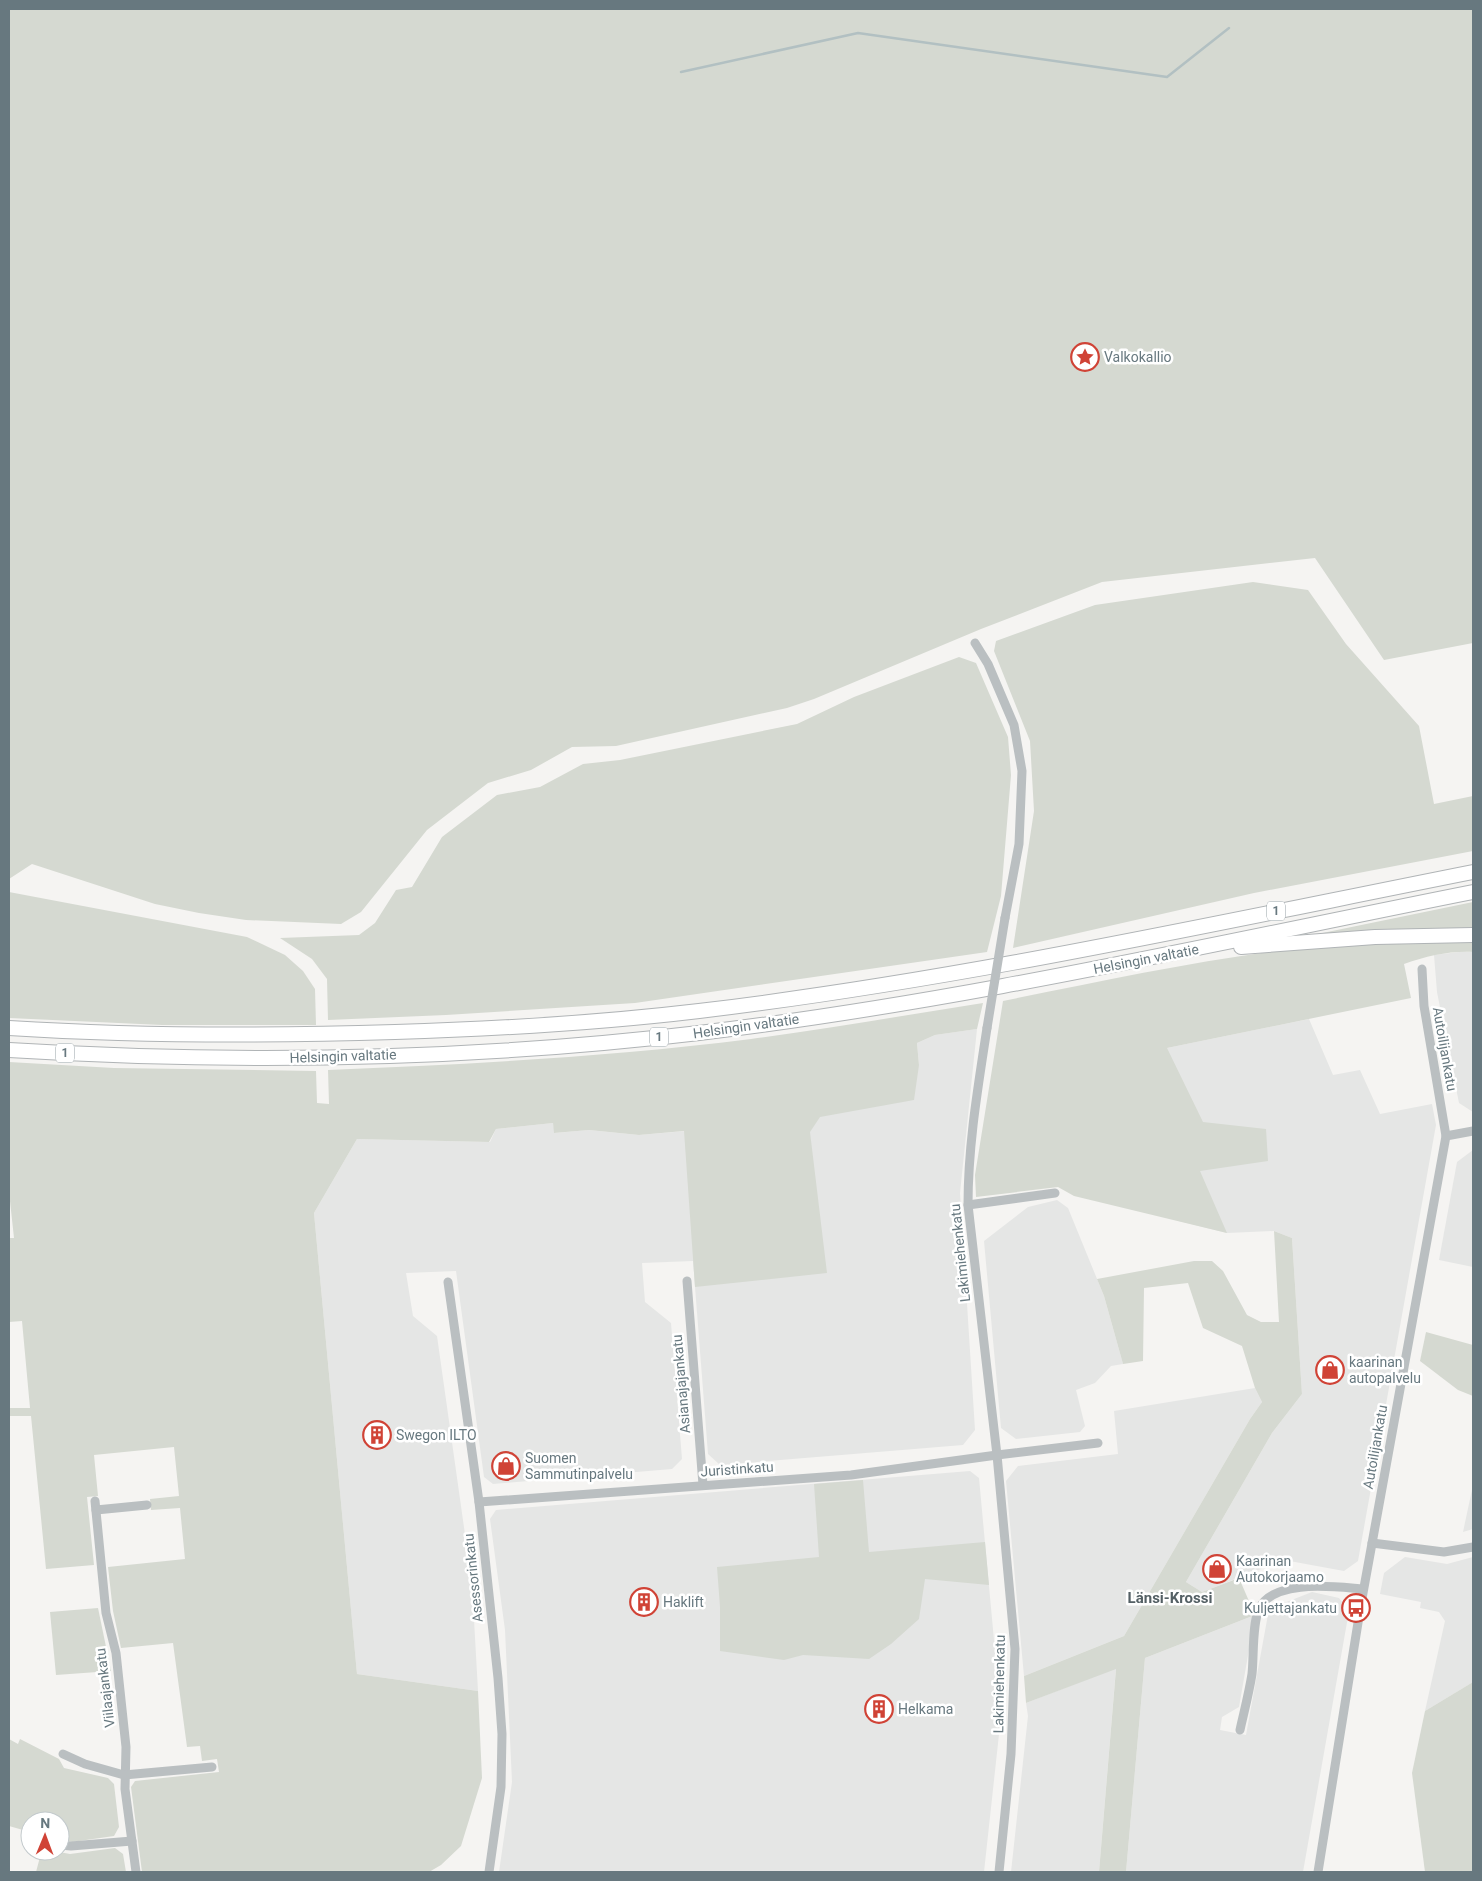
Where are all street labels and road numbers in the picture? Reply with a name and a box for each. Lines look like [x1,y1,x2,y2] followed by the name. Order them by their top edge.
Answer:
[1267,901,1285,920] road number: 1
[1092,941,1200,977] street label: Helsingin valtatie
[1430,1006,1460,1092] street label: Autoilijankatu
[692,1011,800,1041] street label: Helsingin valtatie
[650,1028,668,1046] road number: 1
[56,1044,74,1062] road number: 1
[289,1046,397,1066] street label: Helsingin valtatie
[947,1203,973,1303] street label: Lakimiehenkatu
[669,1334,693,1434] street label: Asianajajankatu
[1360,1404,1390,1490] street label: Autoilijankatu
[700,1458,774,1480] street label: Juristinkatu
[460,1533,486,1623] street label: Asessorinkatu
[990,1635,1008,1733] street label: Lakimiehenkatu
[92,1647,118,1729] street label: Viilaajankatu

